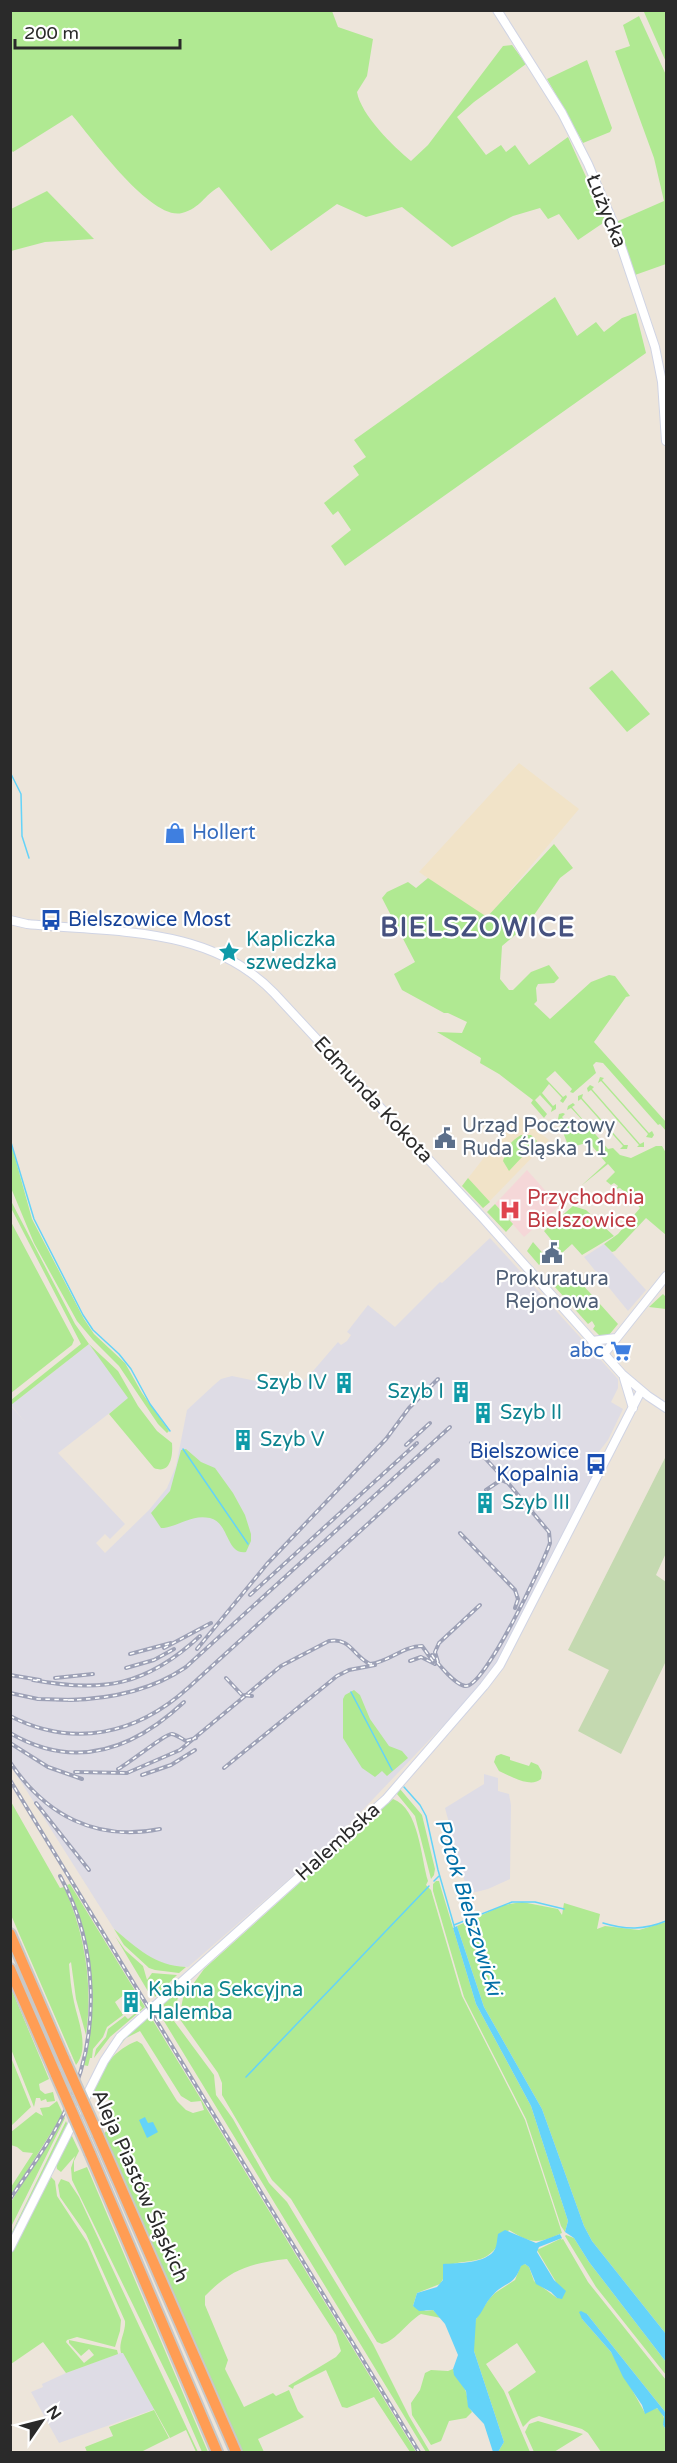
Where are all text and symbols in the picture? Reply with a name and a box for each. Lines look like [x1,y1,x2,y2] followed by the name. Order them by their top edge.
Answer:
[15,12,180,50] scale bar
[24,22,79,44] text: 200 m
[580,171,632,251] street label: Łużycka
[163,821,187,845] shop icon: Hollert
[192,821,256,845] place label: Hollert
[39,908,63,932] bus stop icon: Bielszowice Most
[68,908,231,932] place label: Bielszowice Most
[380,912,576,943] district label: BIELSZOWICE
[246,928,337,975] place label: Kapliczka szwedzka
[217,940,241,964] place icon: Kapliczka szwedzka
[308,1032,438,1168] street label: Edmunda Kokota
[462,1114,616,1161] place label: Urząd Pocztowy Ruda Śląska 11
[433,1126,457,1150] public building icon: Urząd Pocztowy Ruda Śląska 11
[527,1186,645,1233] place label: Przychodnia Bielszowice
[498,1198,522,1222] hospital icon: Przychodnia Bielszowice
[540,1241,564,1265] public building icon: Prokuratura Rejonowa
[495,1267,609,1314] place label: Prokuratura Rejonowa
[569,1339,604,1363] place label: abc
[609,1339,633,1363] supermarket icon: abc
[257,1371,327,1395] place label: Szyb IV
[332,1371,356,1395] building icon: Szyb IV
[387,1380,444,1404] place label: Szyb I
[449,1380,473,1404] building icon: Szyb I
[471,1401,495,1425] building icon: Szyb II
[500,1401,562,1425] place label: Szyb II
[231,1428,255,1452] building icon: Szyb V
[260,1428,325,1452] place label: Szyb V
[470,1440,579,1487] place label: Bielszowice Kopalnia
[584,1452,608,1476] bus stop icon: Bielszowice Kopalnia
[473,1491,497,1515] building icon: Szyb III
[502,1491,570,1515] place label: Szyb III
[291,1798,385,1886] street label: Halembska
[429,1816,508,2001] water label: Potok Bielszowicki
[148,1978,303,2025] place label: Kabina Sekcyjna Halemba
[119,1990,143,2014] building icon: Kabina Sekcyjna Halemba
[87,2085,194,2286] street label: Aleja Piastów Śląskich
[12,2391,72,2451] north arrow
[42,2402,65,2424] text: N

